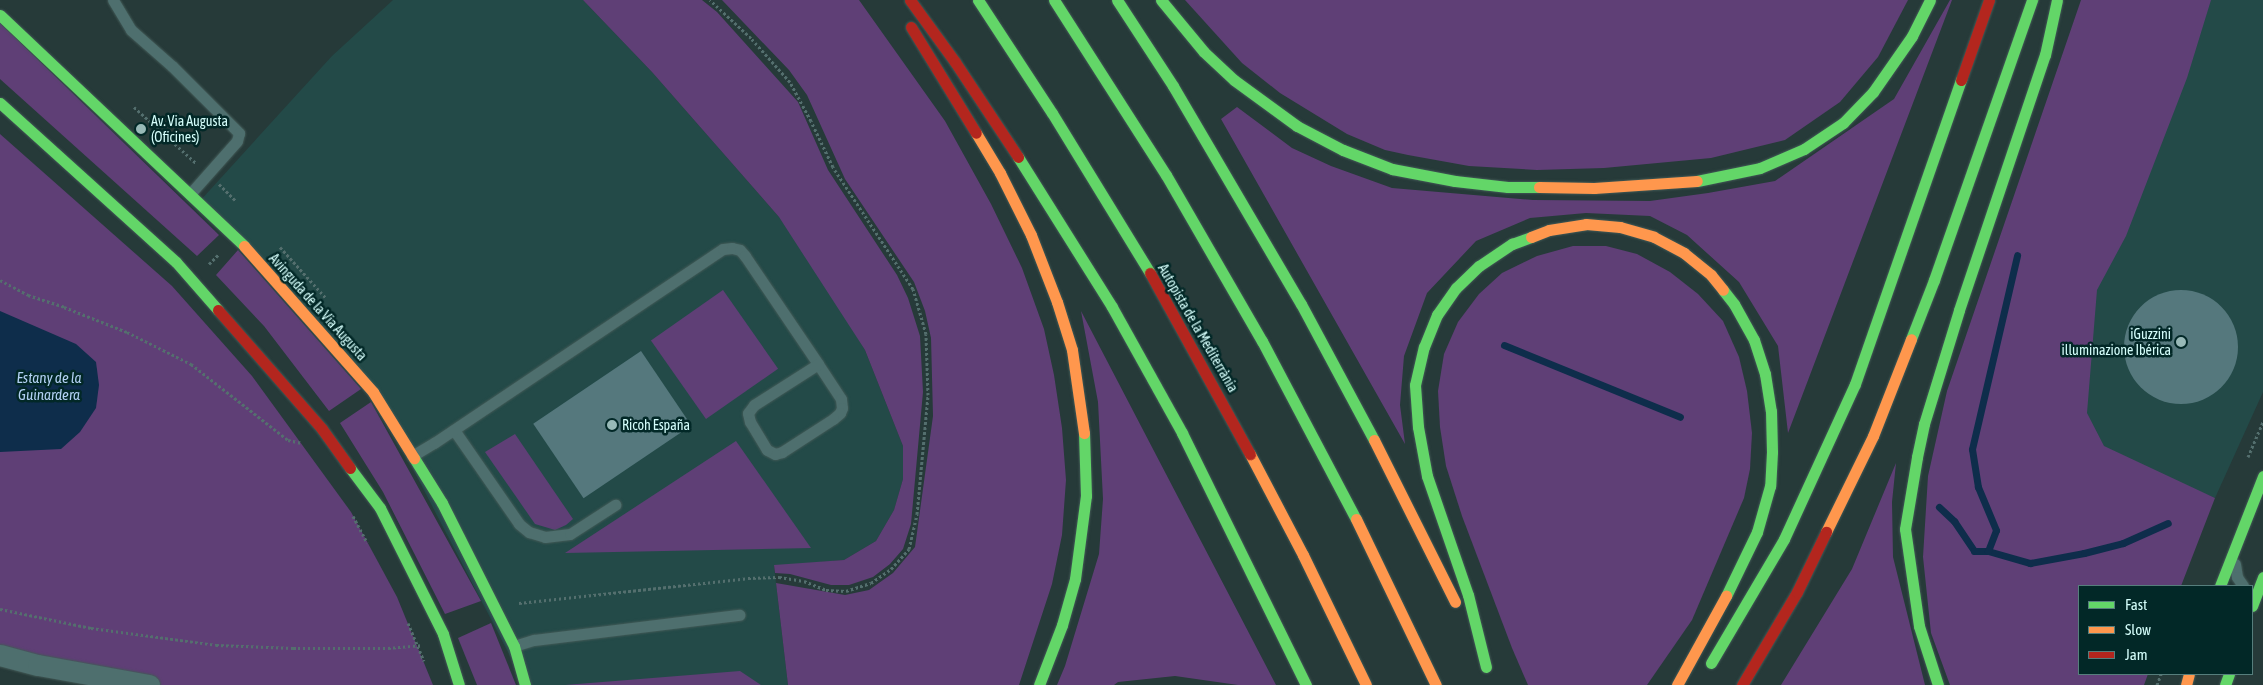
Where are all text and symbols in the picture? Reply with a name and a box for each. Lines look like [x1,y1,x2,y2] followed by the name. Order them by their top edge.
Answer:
[151,113,228,146] place label: Av. Via Augusta (Oficines)
[135,123,147,135] marker: Av. Via Augusta (Oficines)
[266,250,370,364] street label: Avinguda de la Via Augusta
[1154,261,1242,395] street label: Autopista de la Mediterrània
[2061,326,2171,358] place label: iGuzzini illuminazione Ibérica
[2175,336,2187,348] marker: iGuzzini illuminazione Ibérica
[16,368,82,403] water label: Estany de la Guinardera
[622,417,690,433] place label: Ricoh España
[606,419,618,431] marker: Ricoh España
[2078,585,2253,675] legend
[2125,596,2147,613] text: Fast
[2125,621,2151,638] text: Slow
[2125,646,2148,663] text: Jam

